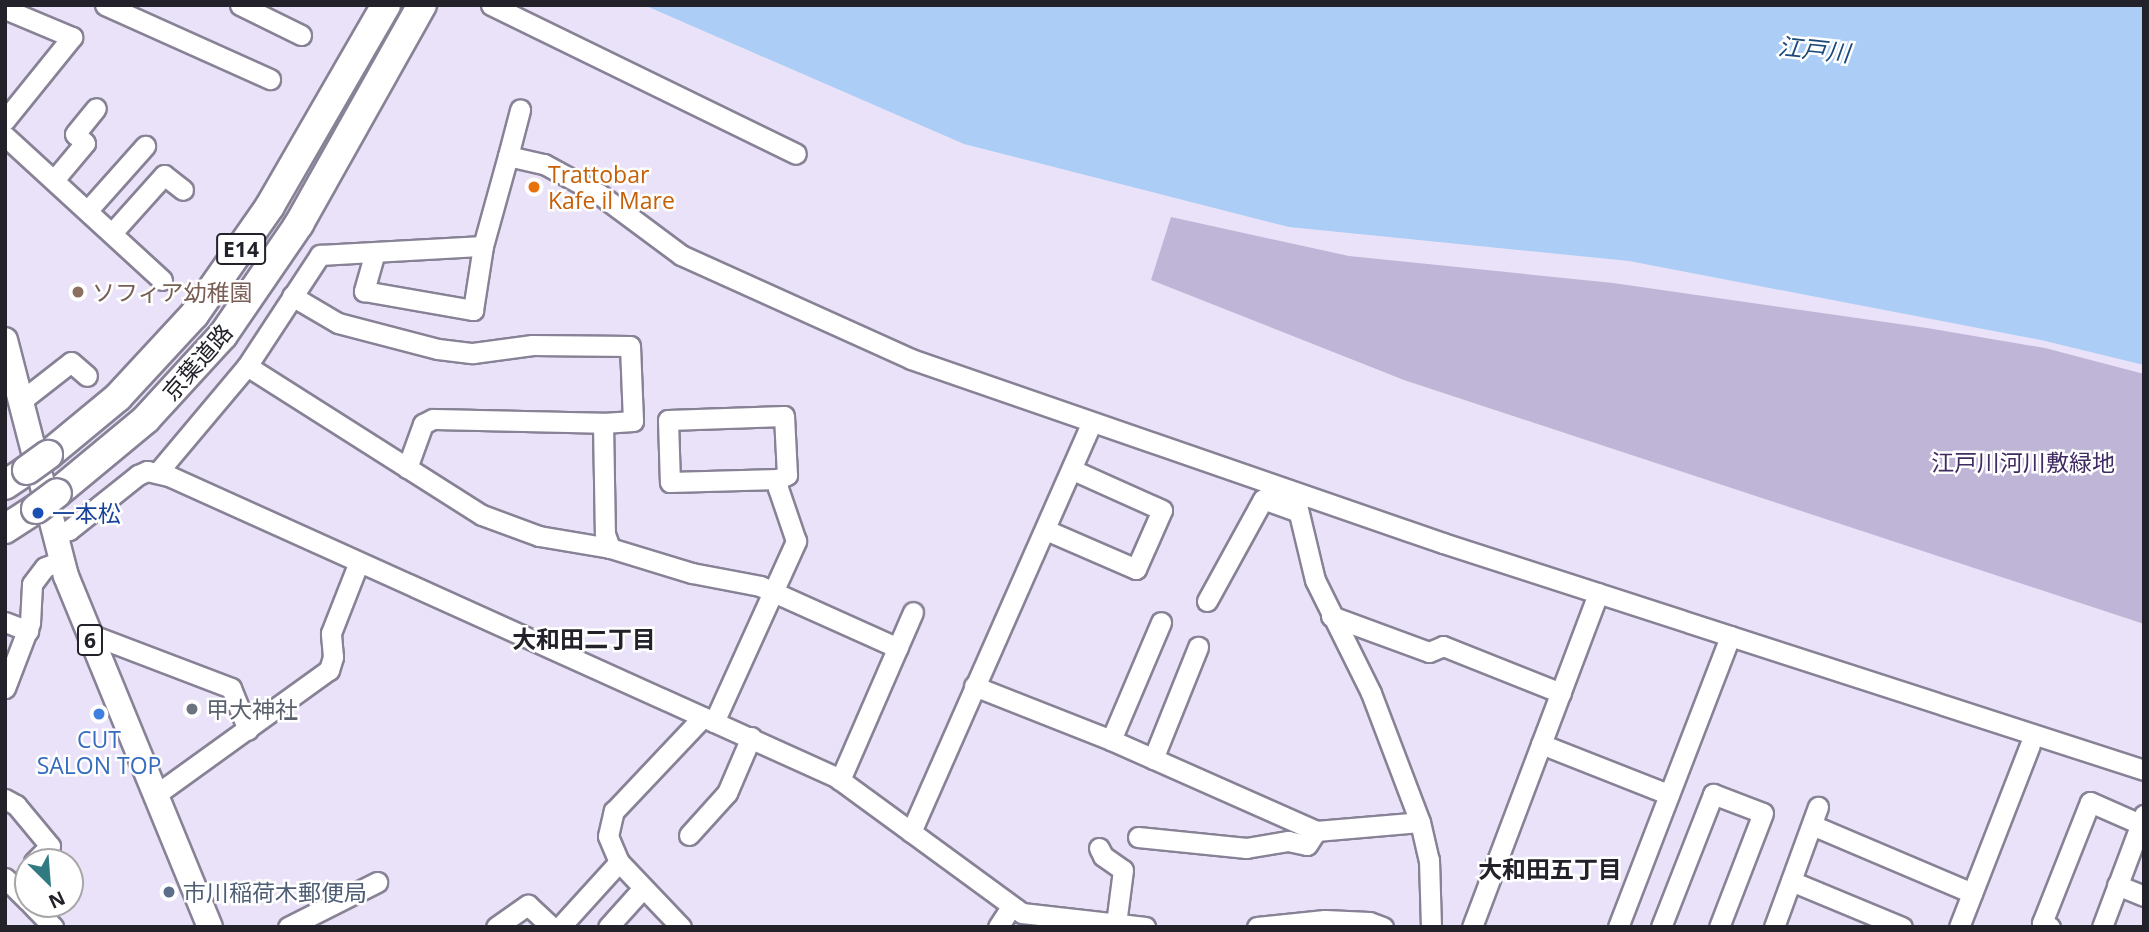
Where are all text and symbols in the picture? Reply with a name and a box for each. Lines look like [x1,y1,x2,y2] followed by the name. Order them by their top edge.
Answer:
[1777,31,1851,67] water label: 江戸川
[548,160,675,214] place label: Trattobar Kafe il Mare
[526,179,542,195] marker: Trattobar Kafe il Mare
[215,232,267,266] road number: E14
[92,278,253,306] place label: ソフィア幼稚園
[70,284,86,300] marker: ソフィア幼稚園
[156,318,238,406] street label: 京葉道路
[1931,448,2115,476] park label: 江戸川河川敷緑地
[52,499,121,527] place label: 一本松
[30,505,46,521] marker: 一本松
[76,622,104,658] road number: 6
[512,625,656,653] district label: 大和田二丁目
[206,695,298,723] place label: 甲大神社
[184,701,200,717] marker: 甲大神社
[91,706,107,722] marker: CUT SALON TOP
[37,725,161,779] place label: CUT SALON TOP
[14,848,84,918] north arrow
[1478,855,1622,883] district label: 大和田五丁目
[183,878,367,906] place label: 市川稲荷木郵便局
[161,884,177,900] marker: 市川稲荷木郵便局
[45,885,70,915] text: N

